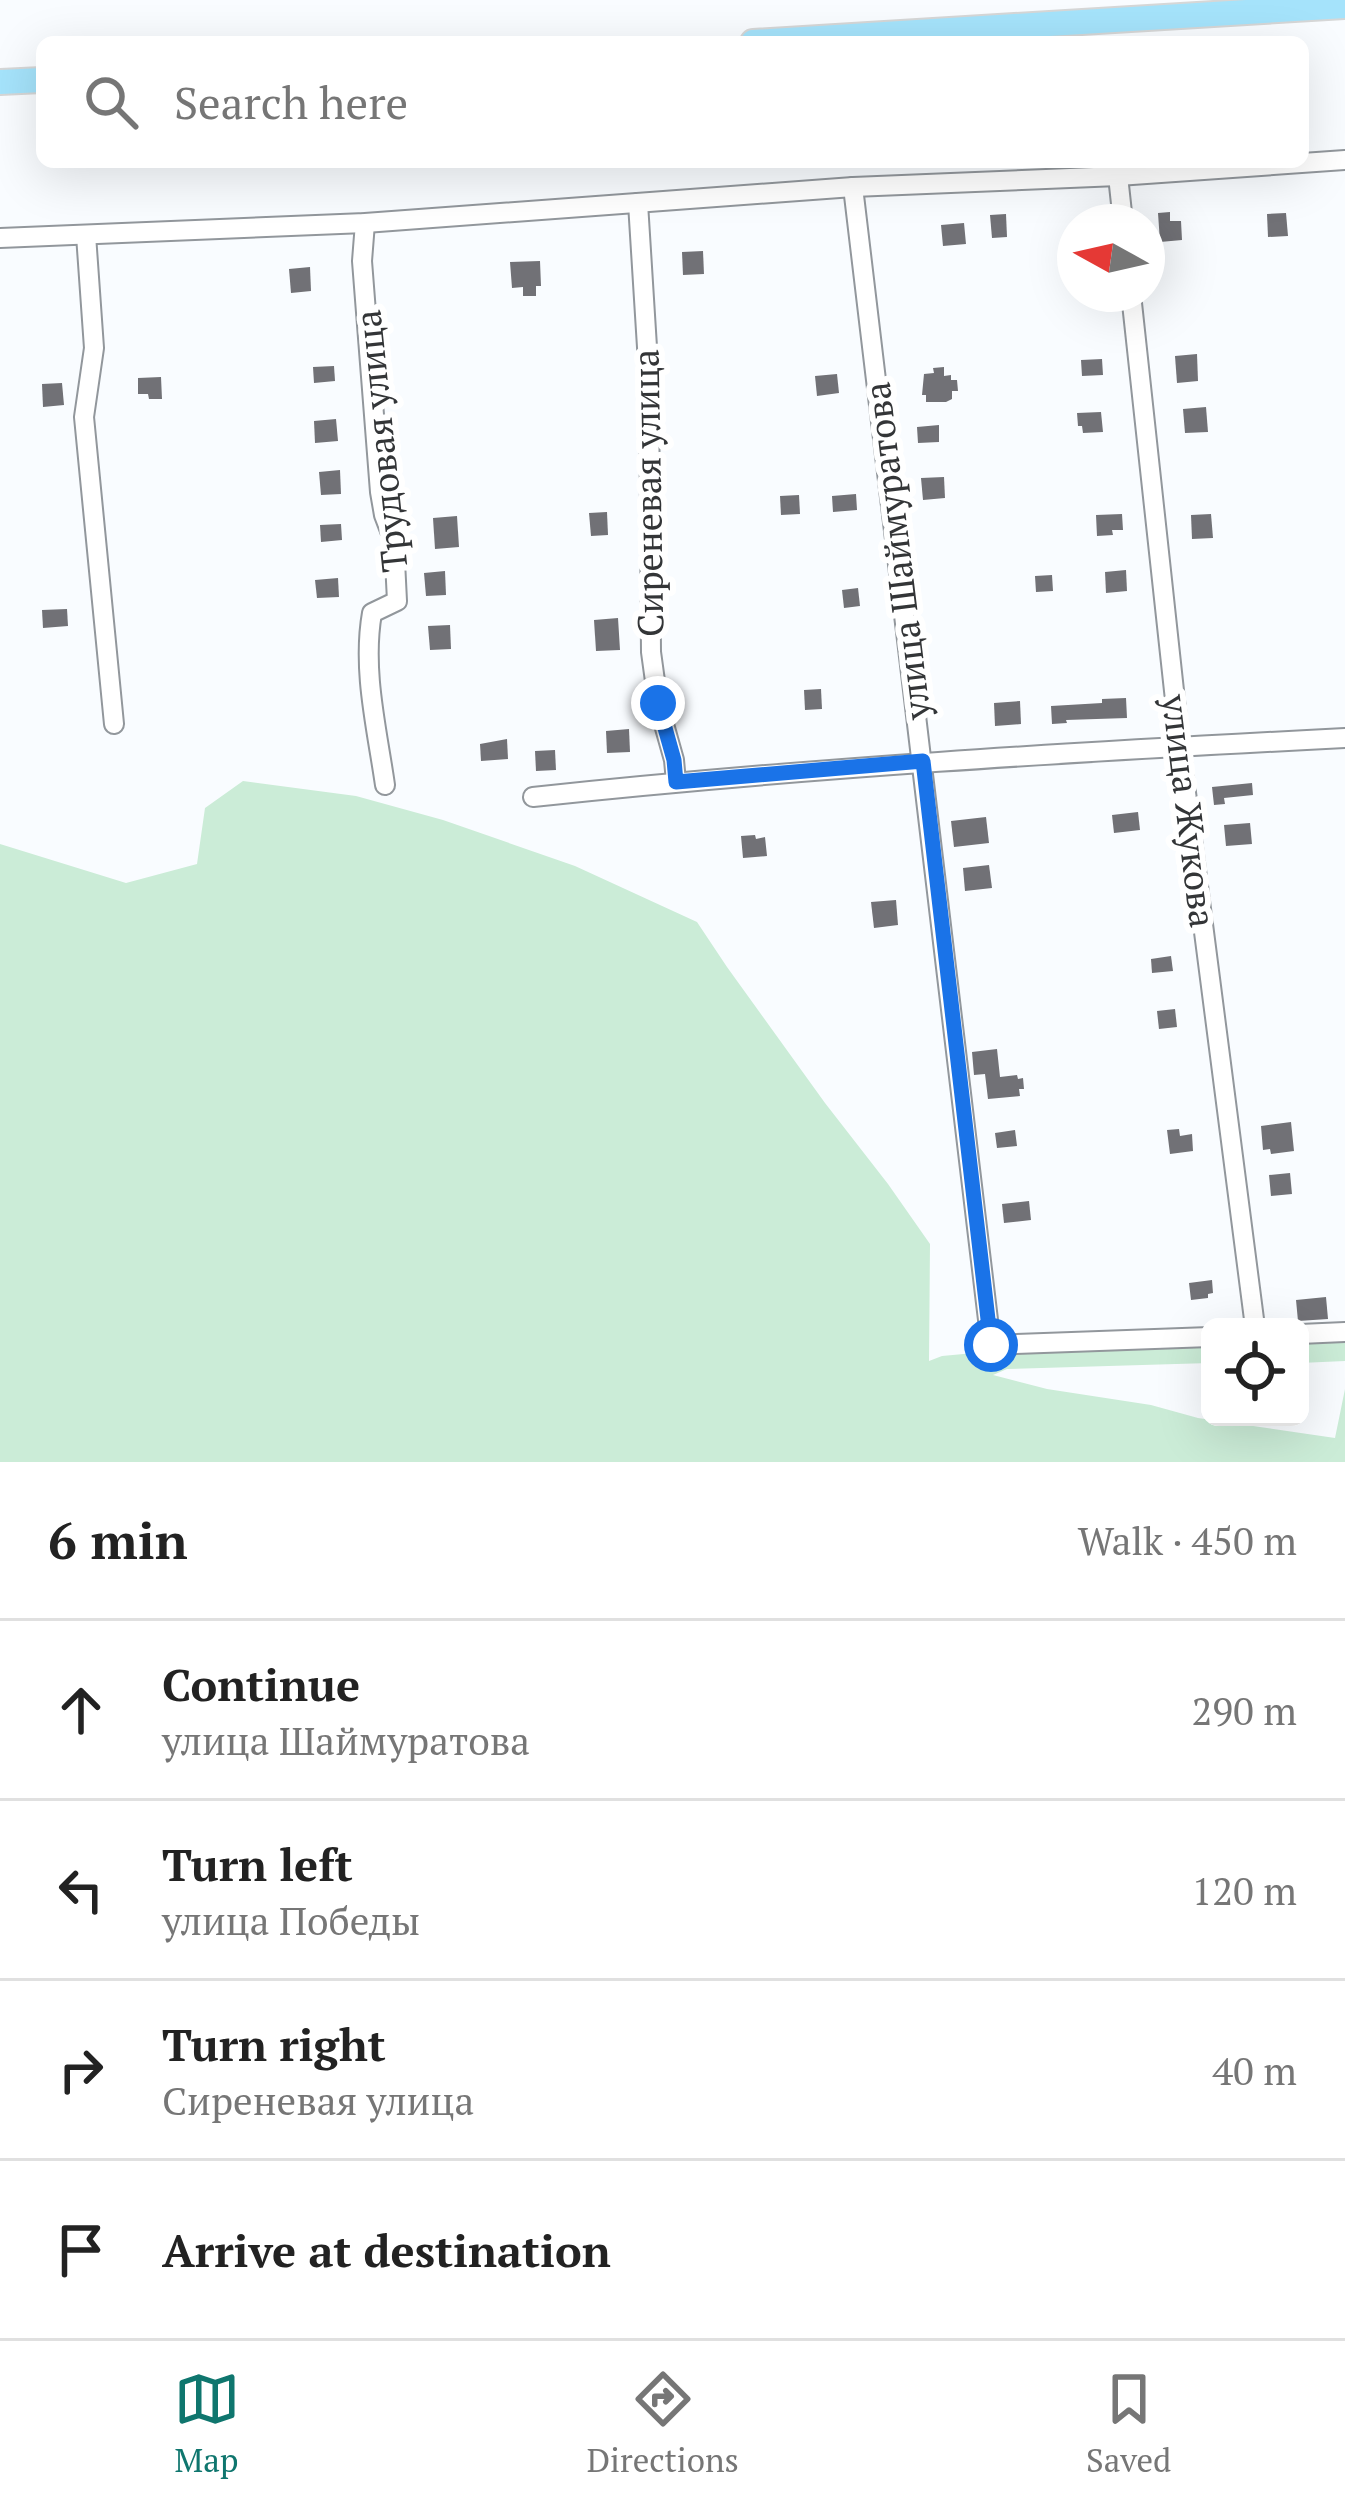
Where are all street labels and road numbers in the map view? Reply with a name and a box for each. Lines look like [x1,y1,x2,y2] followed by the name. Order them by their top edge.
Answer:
[343,308,418,574] street label: Трудовая улица
[621,349,674,637] street label: Сиреневая улица
[852,380,941,724] street label: улица Шаймуратова
[1152,691,1227,930] street label: улица Жукова

